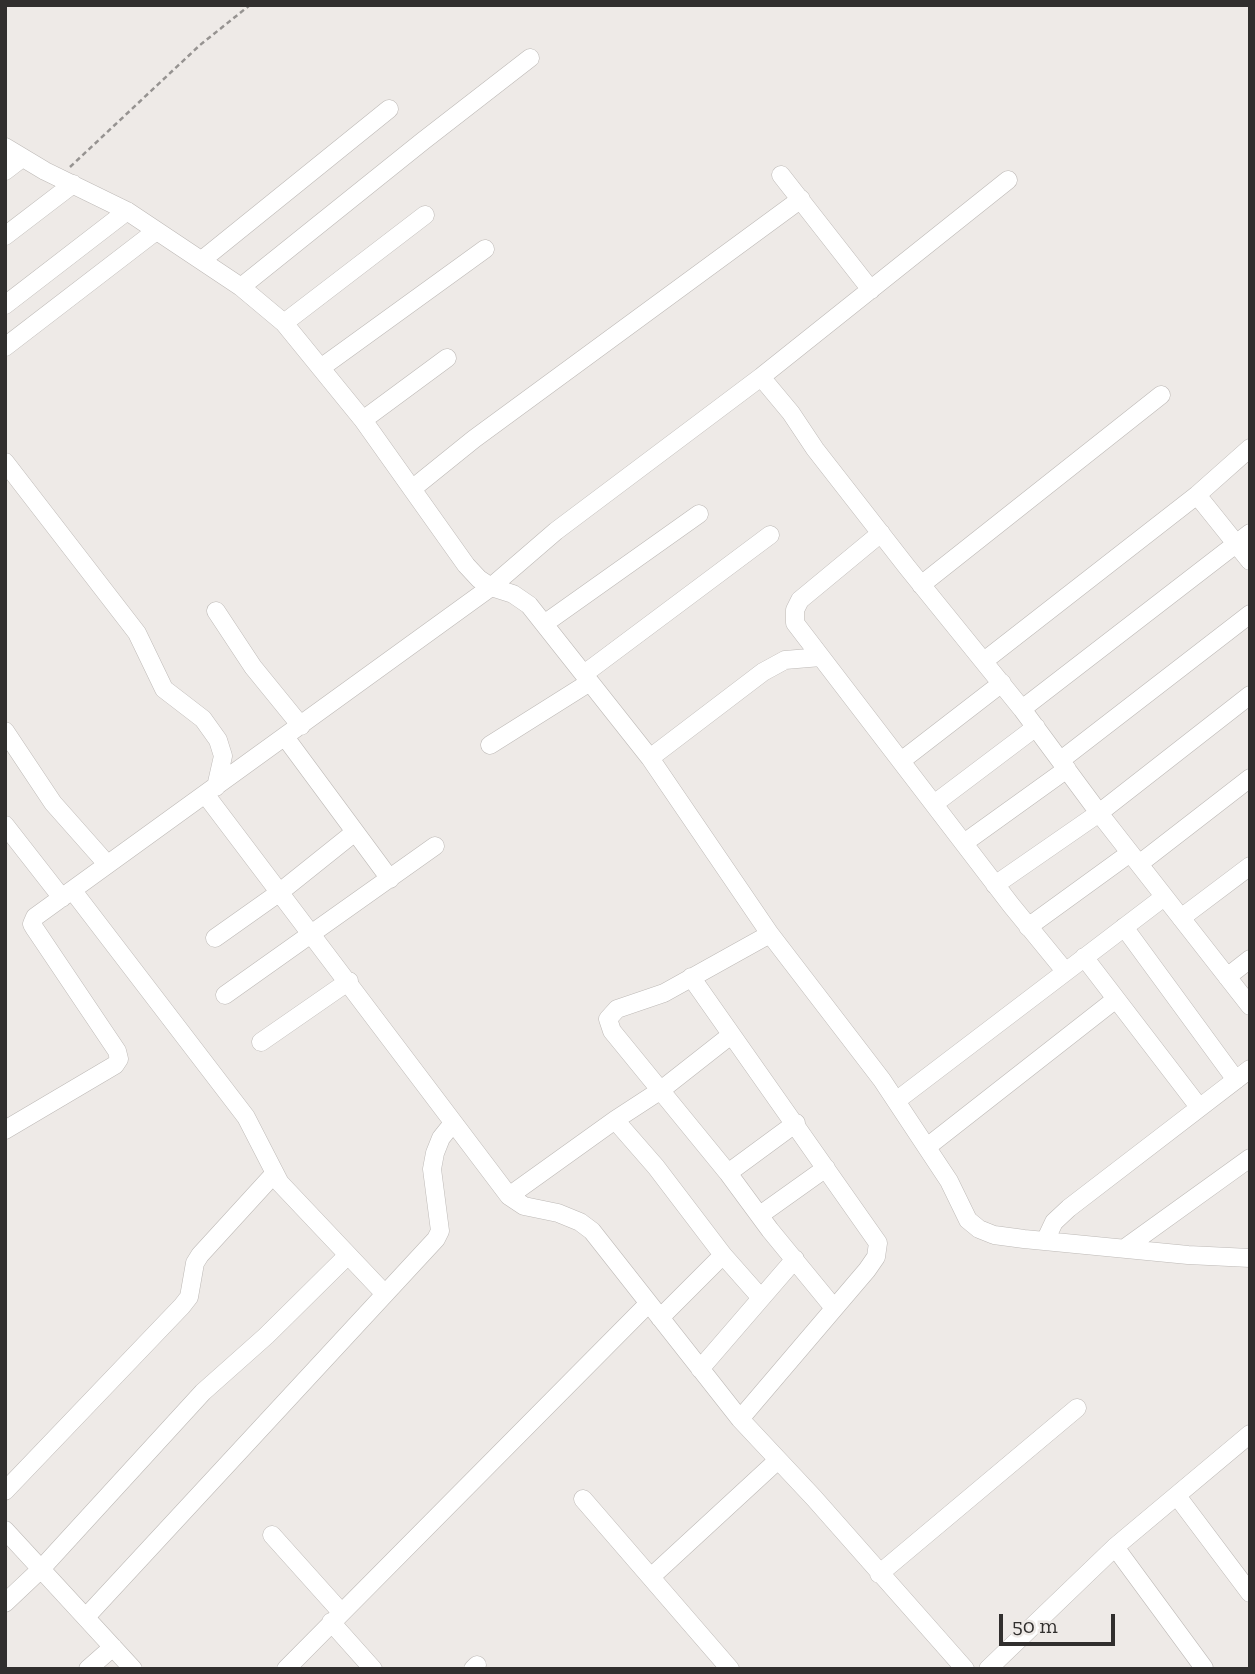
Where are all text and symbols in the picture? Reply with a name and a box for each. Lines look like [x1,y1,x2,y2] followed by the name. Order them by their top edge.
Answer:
[1003,1600,1118,1644] scale bar
[1012,1613,1058,1638] text: 50 m

